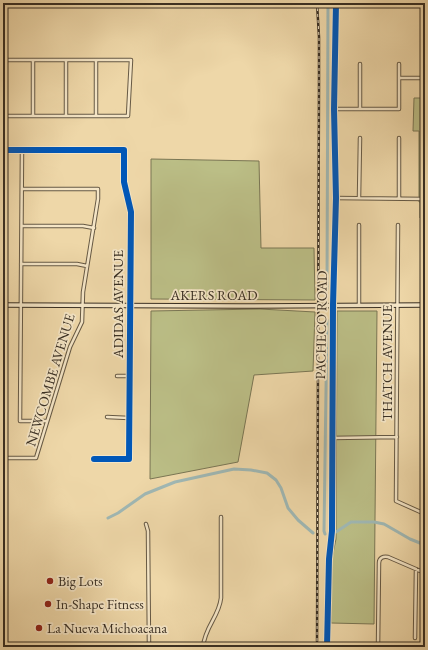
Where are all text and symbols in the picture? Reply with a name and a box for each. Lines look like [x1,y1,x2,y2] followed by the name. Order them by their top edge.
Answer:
[109,250,127,359] street label: ADIDAS AVENUE
[311,270,331,380] street label: PACHECO ROAD
[170,286,258,304] street label: AKERS ROAD
[378,305,396,421] street label: THATCH AVENUE
[21,311,79,449] street label: NEWCOMBE AVENUE
[58,572,103,590] place label: Big Lots
[45,576,55,586] marker: Big Lots
[56,595,144,613] place label: In-Shape Fitness
[43,599,53,609] marker: In-Shape Fitness
[47,619,167,637] place label: La Nueva Michoacana
[34,623,44,633] marker: La Nueva Michoacana

